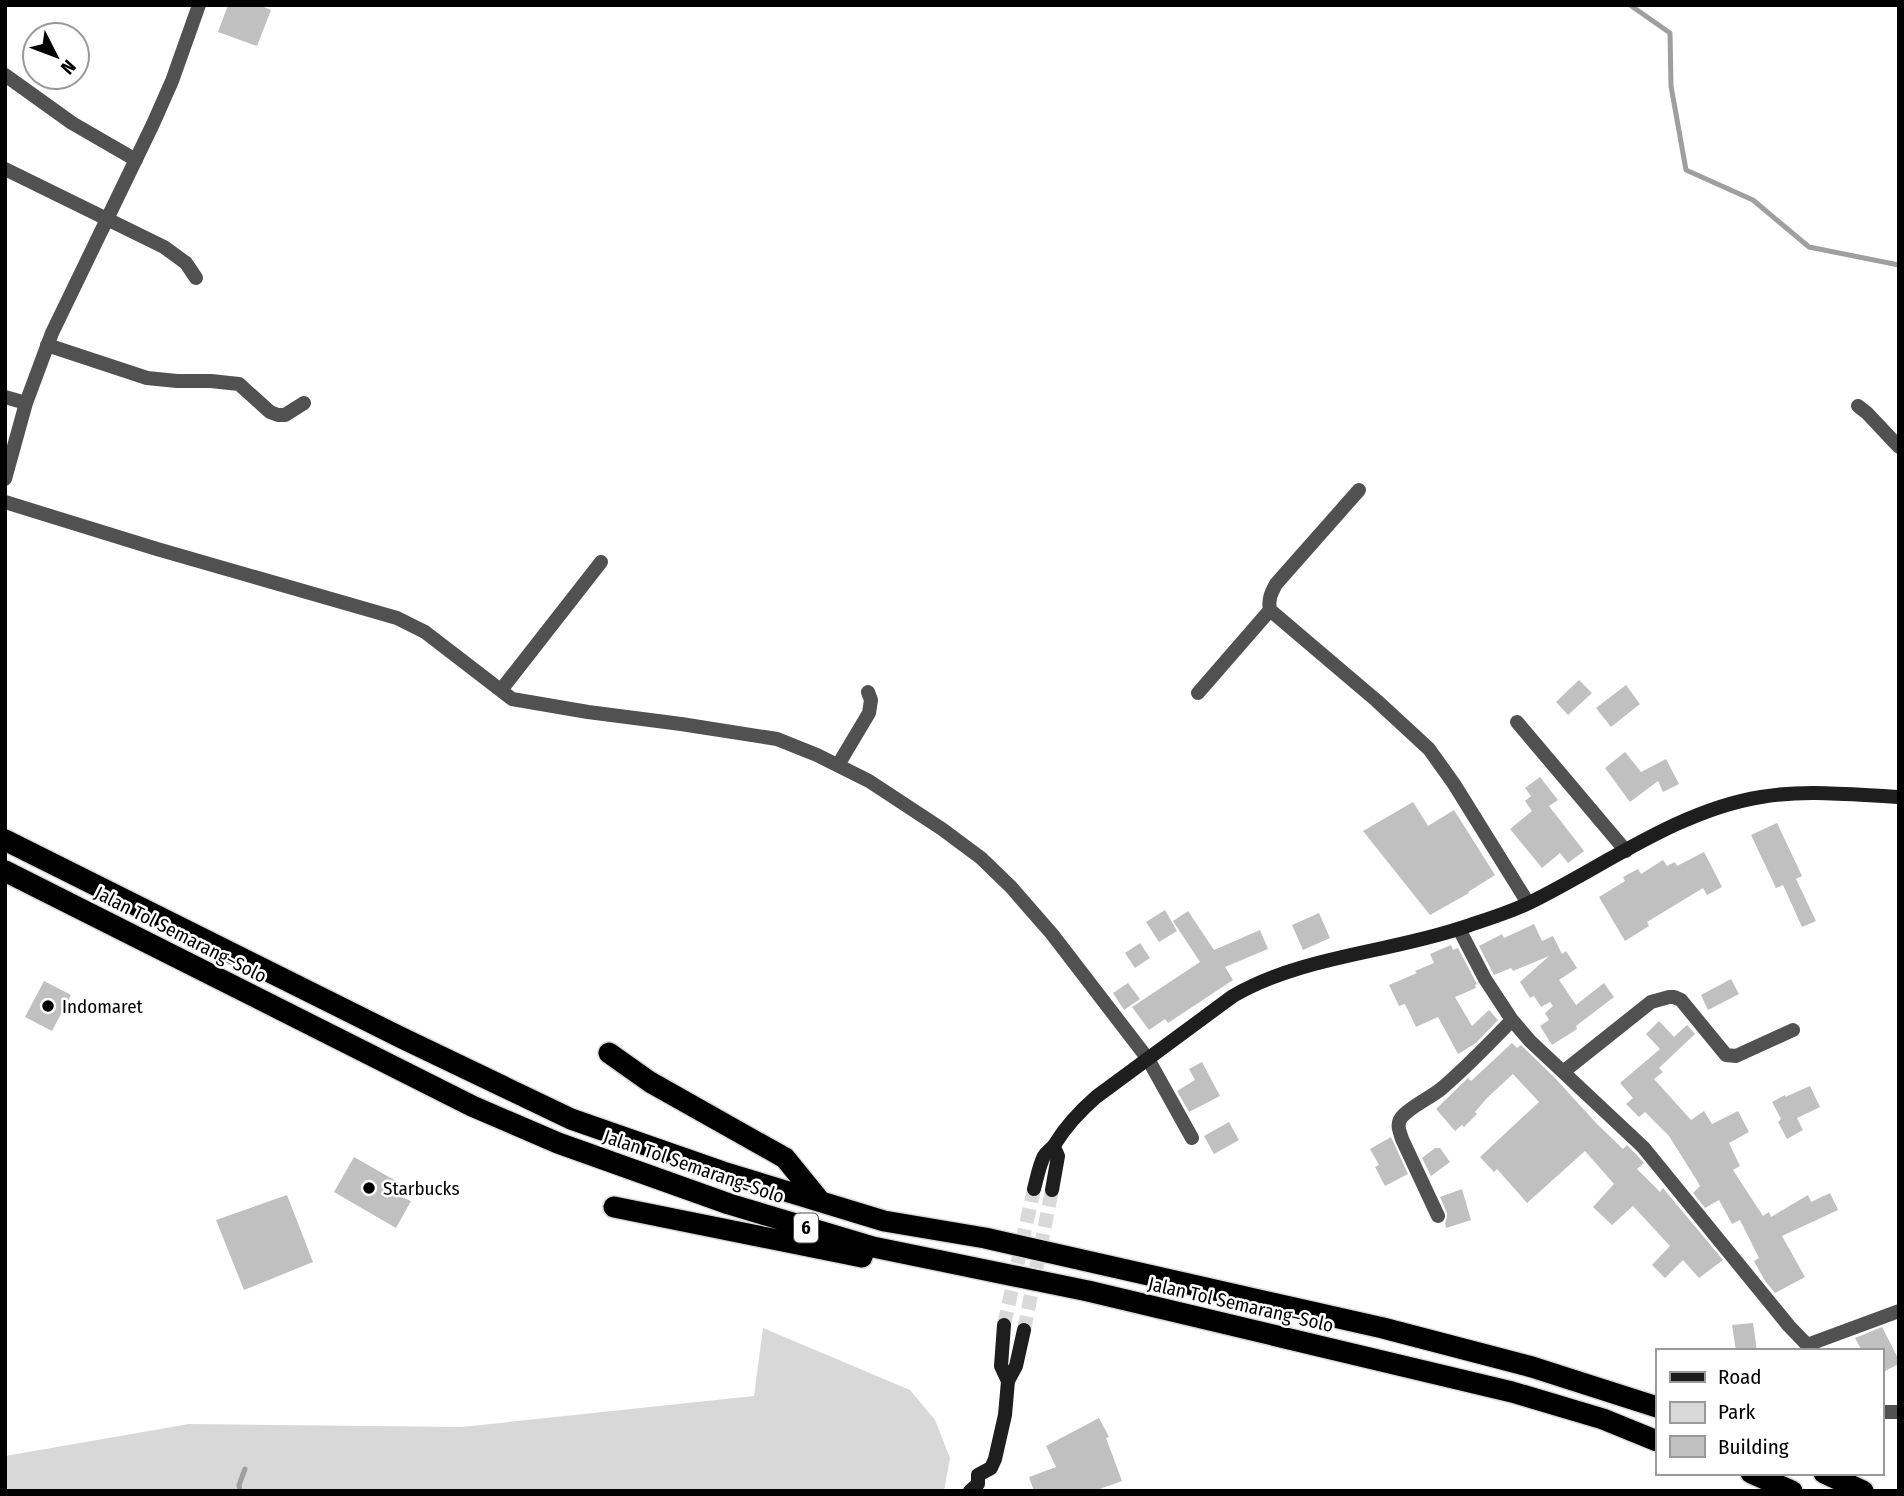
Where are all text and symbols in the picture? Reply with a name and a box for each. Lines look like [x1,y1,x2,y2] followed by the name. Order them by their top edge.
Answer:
[21,21,91,91] north arrow
[56,55,81,79] text: N
[91,881,270,988] street label: Jalan Tol Semarang–Solo
[62,995,144,1018] place label: Indomaret
[40,998,56,1014] marker: Indomaret
[600,1125,787,1208] street label: Jalan Tol Semarang–Solo
[383,1177,460,1200] place label: Starbucks
[361,1180,377,1196] marker: Starbucks
[794,1213,818,1242] road number: 6
[1146,1272,1336,1337] street label: Jalan Tol Semarang–Solo
[1656,1349,1883,1475] legend
[1718,1364,1762,1390] text: Road
[1718,1399,1756,1425] text: Park
[1718,1434,1789,1460] text: Building

